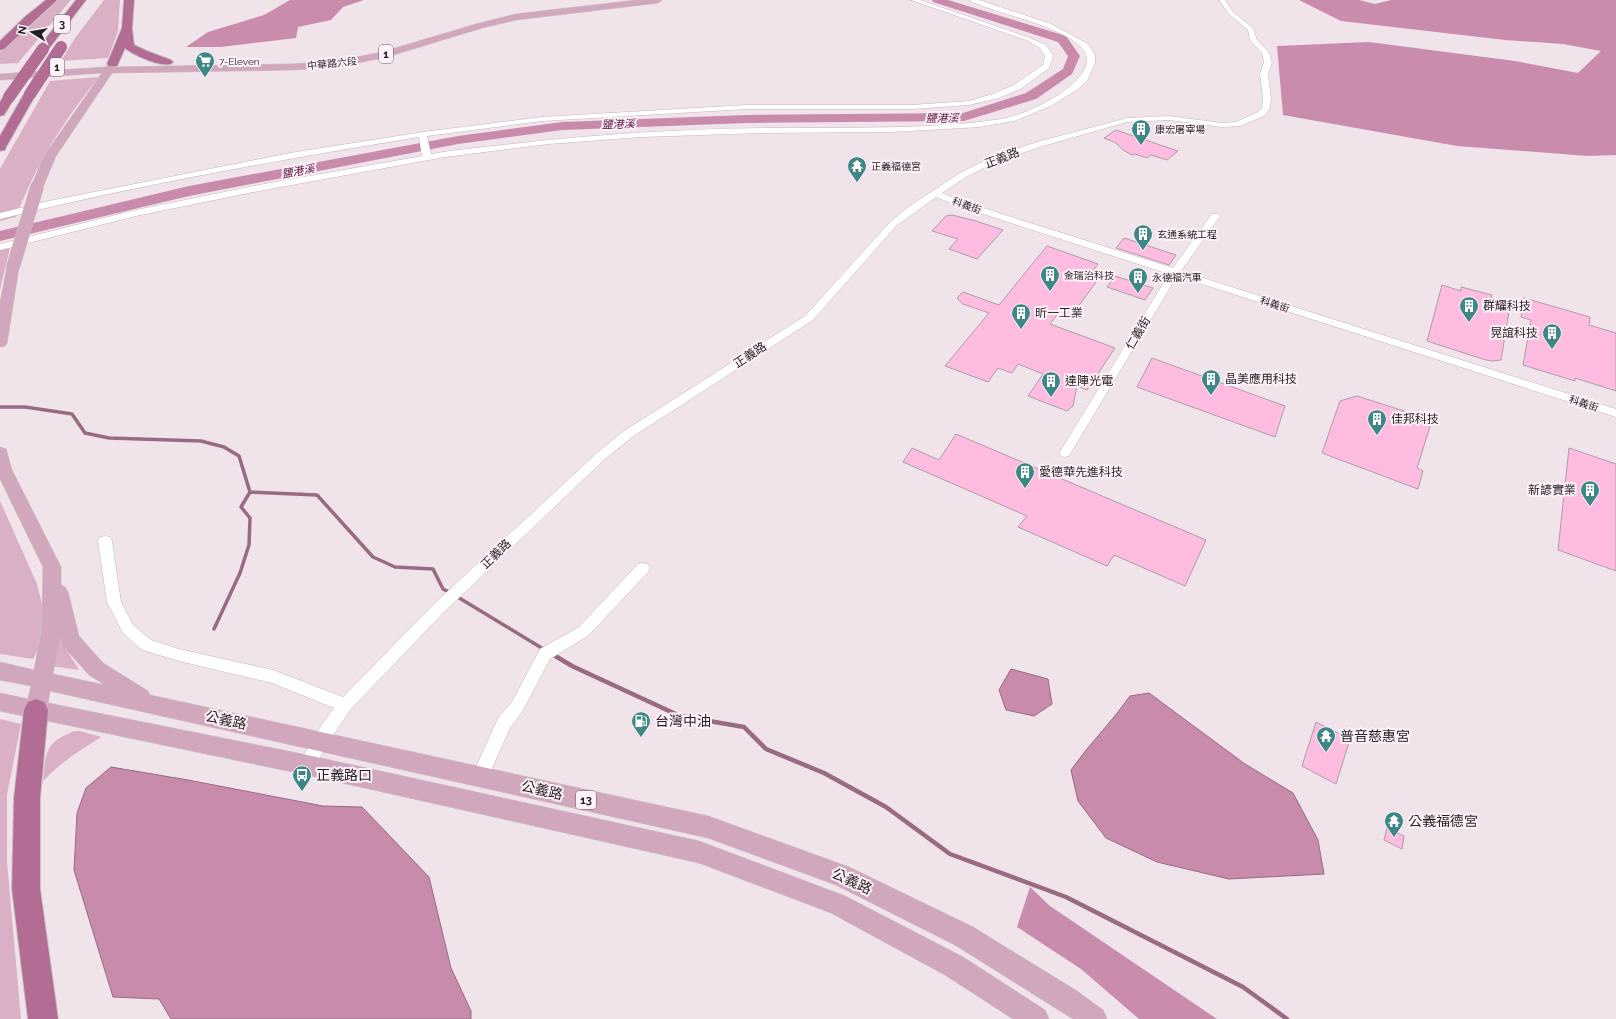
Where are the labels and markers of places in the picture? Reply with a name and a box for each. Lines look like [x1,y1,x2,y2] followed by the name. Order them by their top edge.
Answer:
[194,50,216,78] supermarket icon: 7-Eleven
[219,56,260,67] place label: 7-Eleven
[1130,118,1152,146] building icon: 康宏屠宰場
[1155,124,1205,135] place label: 康宏屠宰場
[846,155,868,183] temple icon: 正義福德宮
[871,161,921,172] place label: 正義福德宮
[1132,223,1154,251] building icon: 玄通系統工程
[1157,229,1217,240] place label: 玄通系統工程
[1039,264,1061,292] building icon: 金瑞治科技
[1127,266,1149,294] building icon: 永德福汽車
[1064,270,1114,281] place label: 金瑞治科技
[1152,272,1202,283] place label: 永德福汽車
[1458,295,1480,323] building icon: 群耀科技
[1483,299,1531,313] place label: 群耀科技
[1010,302,1032,330] building icon: 昕一工業
[1035,306,1083,320] place label: 昕一工業
[1541,322,1563,350] building icon: 晃誼科技
[1490,326,1538,340] place label: 晃誼科技
[1200,368,1222,396] building icon: 晶美應用科技
[1040,370,1062,398] building icon: 達陣光電
[1225,372,1297,386] place label: 晶美應用科技
[1065,374,1113,388] place label: 達陣光電
[1366,408,1388,436] building icon: 佳邦科技
[1391,412,1439,426] place label: 佳邦科技
[1014,461,1036,489] building icon: 愛德華先進科技
[1039,465,1123,479] place label: 愛德華先進科技
[1579,479,1601,507] building icon: 新諺實業
[1528,483,1576,497] place label: 新諺實業
[630,710,652,738] fuel station icon: 台灣中油
[655,713,711,729] place label: 台灣中油
[1315,725,1337,753] temple icon: 普音慈惠宮
[1340,728,1410,744] place label: 普音慈惠宮
[291,764,313,792] bus stop icon: 正義路口
[316,767,372,783] place label: 正義路口
[1383,810,1405,838] temple icon: 公義福德宮
[1408,813,1478,829] place label: 公義福德宮

